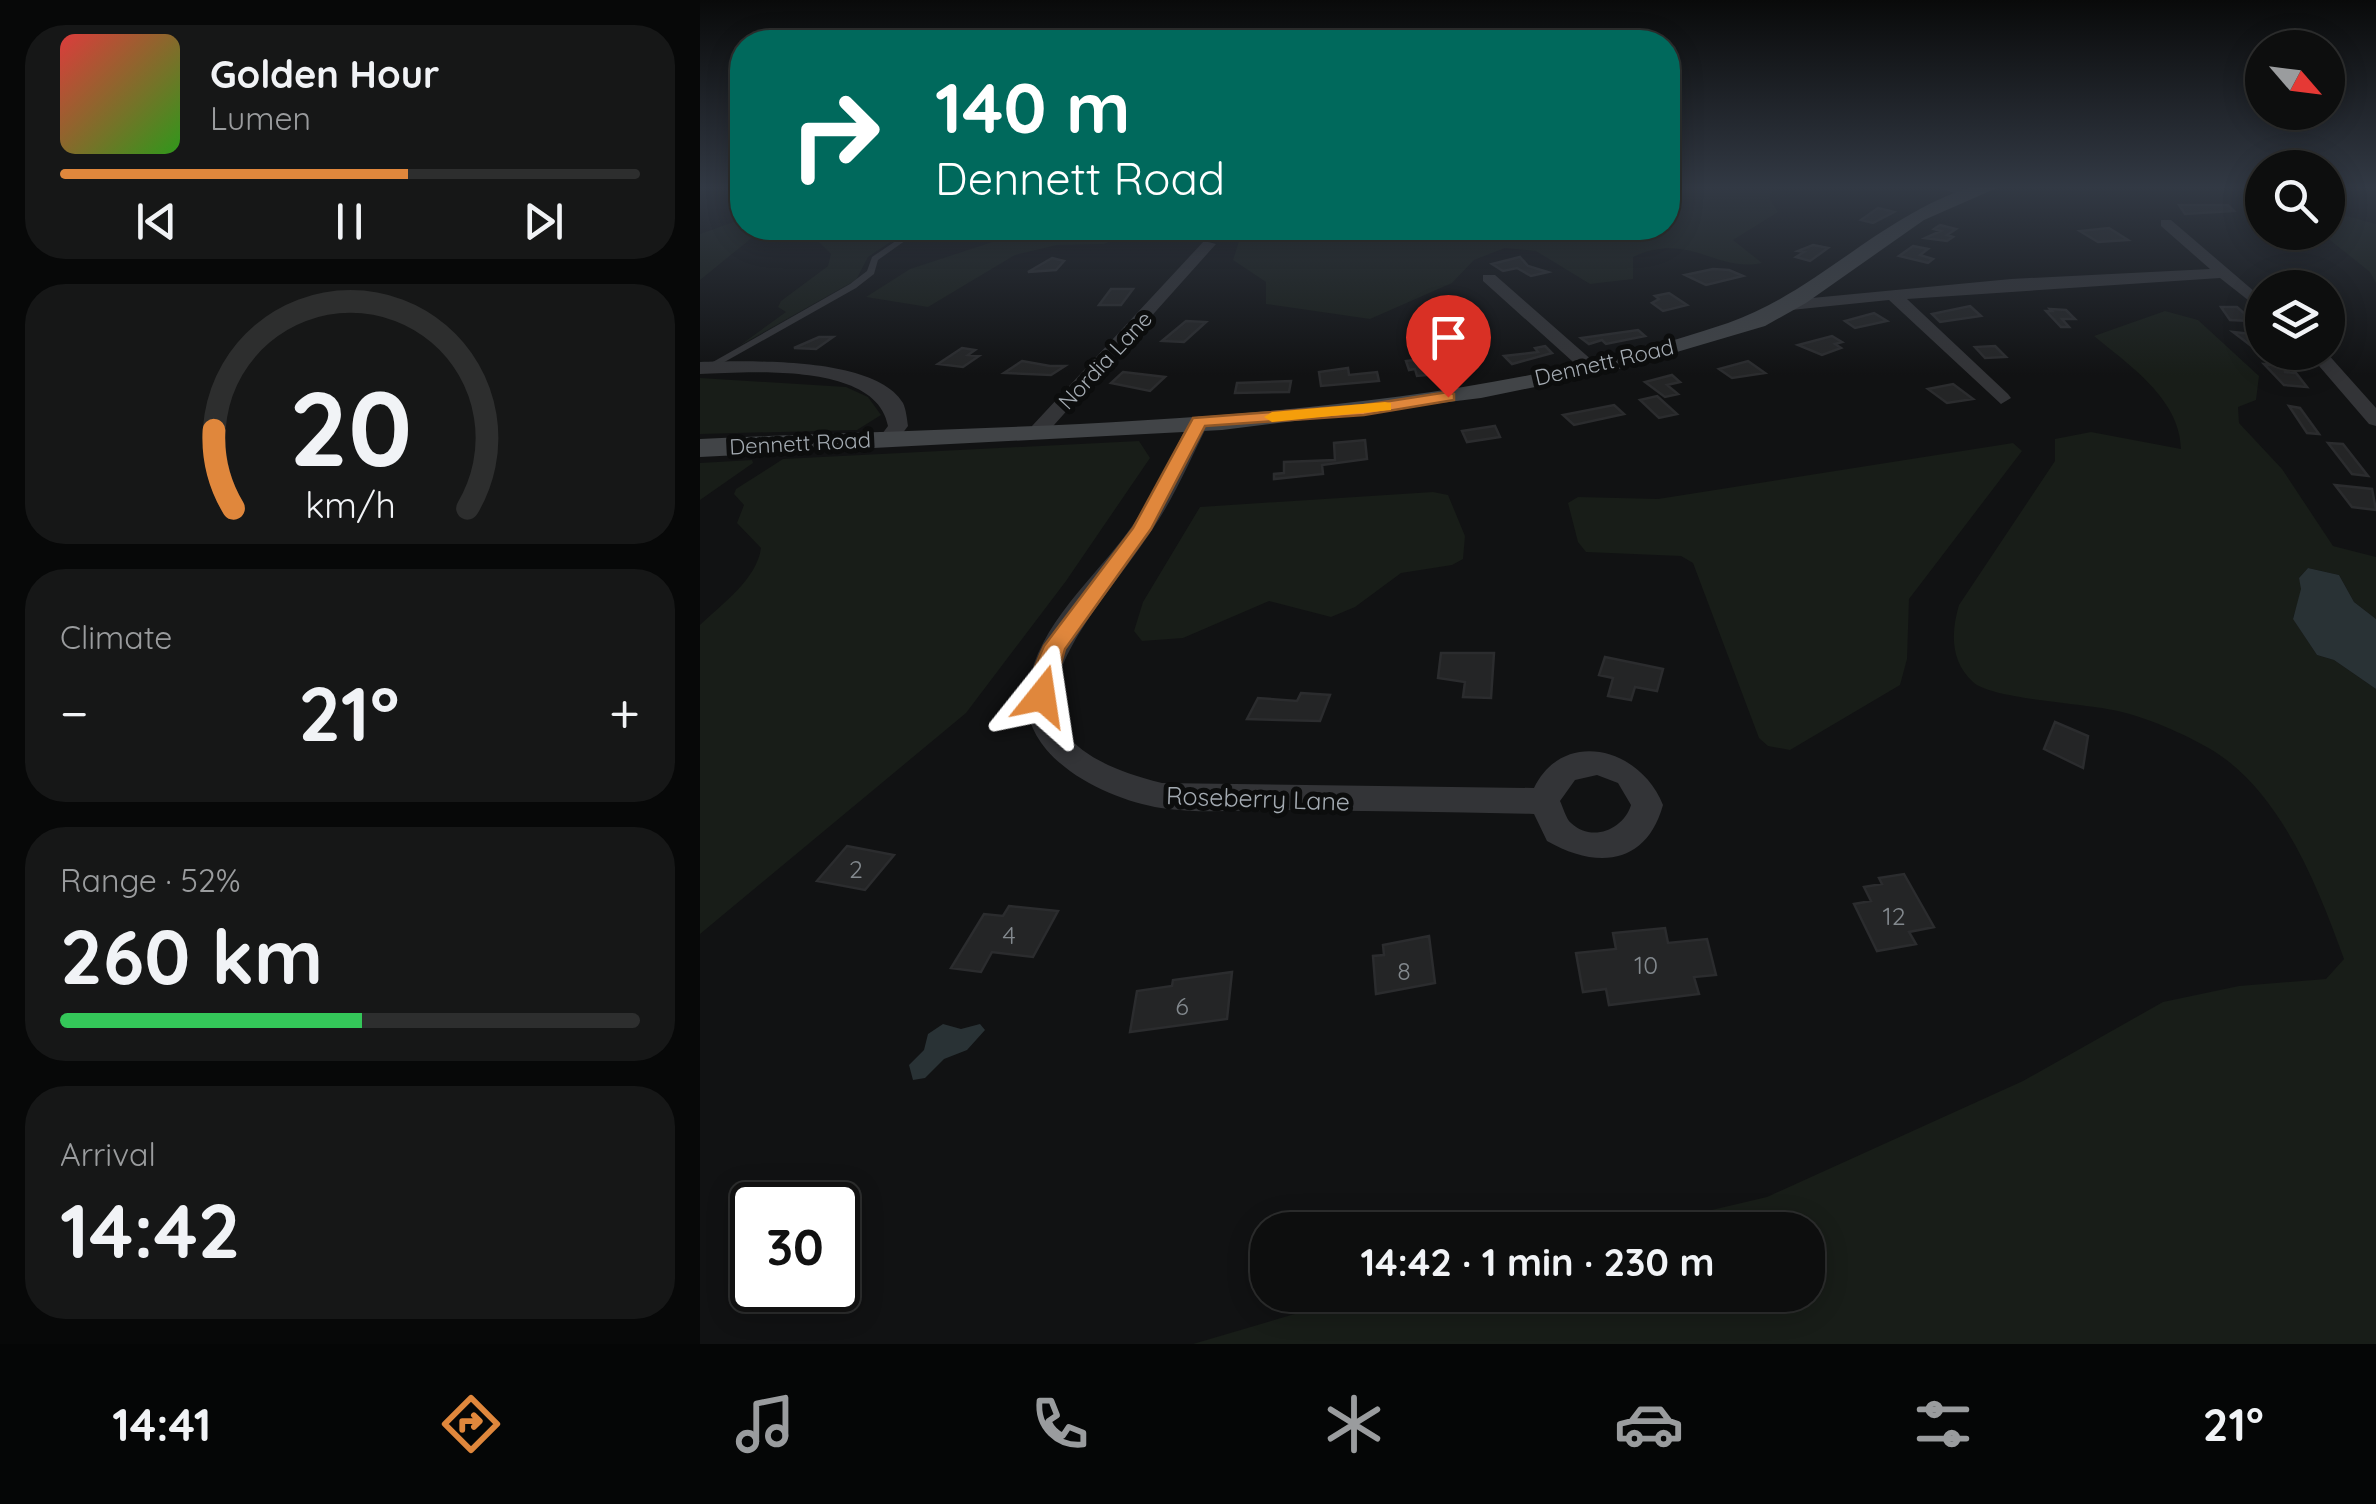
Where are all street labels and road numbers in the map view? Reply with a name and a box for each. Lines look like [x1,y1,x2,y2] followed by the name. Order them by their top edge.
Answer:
[1052,305,1158,415] street label: Nordia Lane
[1532,332,1676,392] street label: Dennett Road
[728,425,872,461] street label: Dennett Road
[1165,779,1351,817] street label: Roseberry Lane

